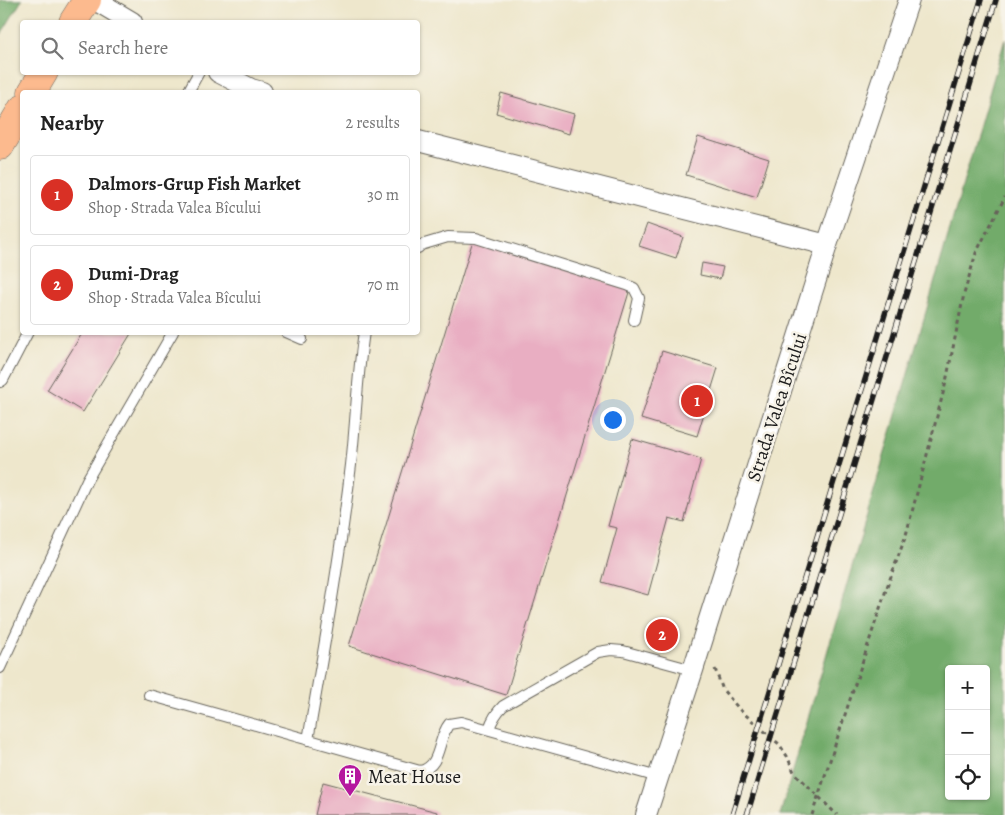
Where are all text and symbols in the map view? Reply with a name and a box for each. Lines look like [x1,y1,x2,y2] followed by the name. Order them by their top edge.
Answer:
[20,20,420,75] search box
[38,34,66,62] icon: search
[78,35,168,61] text: Search here
[40,109,103,137] text: Nearby
[345,112,400,134] text: 2 results
[88,171,301,197] text: Dalmors-Grup Fish Market
[54,184,60,206] text: 1
[367,184,399,206] text: 30 m
[88,197,261,219] text: Shop · Strada Valea Bîcului
[88,261,179,287] text: Dumi-Drag
[53,274,61,296] text: 2
[367,274,399,296] text: 70 m
[88,287,261,309] text: Shop · Strada Valea Bîcului
[741,330,813,485] street label: Strada Valea Bîcului
[681,382,713,420] pin: 1
[600,407,626,433] your location
[646,616,678,654] pin: 2
[945,665,990,800] map controls
[945,665,990,710] button: +
[945,710,990,755] button: −
[945,755,990,800] button: locate
[337,763,363,797] building icon: Meat House
[368,764,461,790] place label: Meat House

